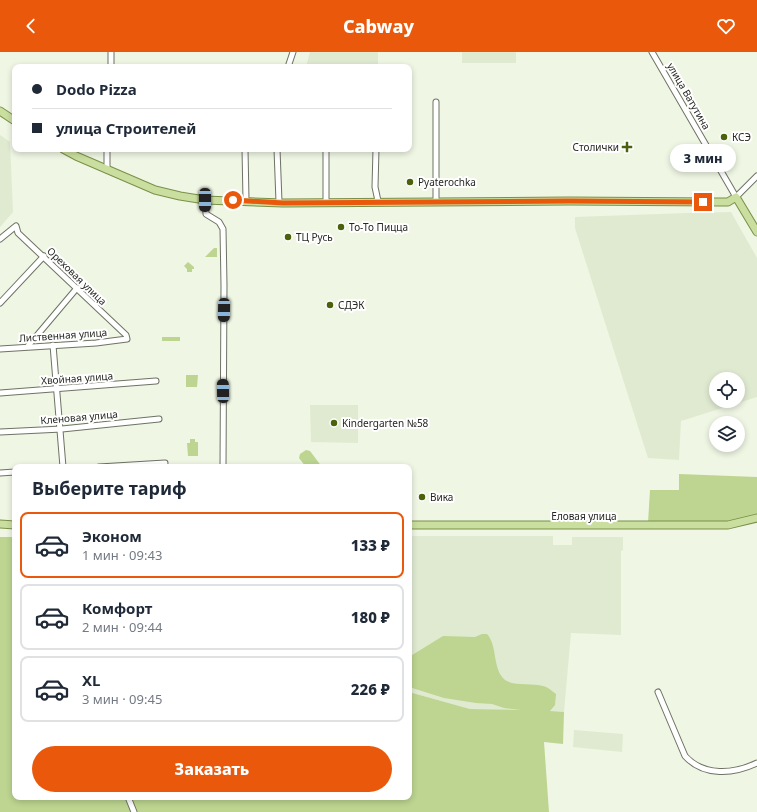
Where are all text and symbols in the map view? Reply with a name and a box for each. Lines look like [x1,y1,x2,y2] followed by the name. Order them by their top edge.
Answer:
[343,14,414,38] text: Cabway
[20,15,42,37] icon: back
[715,15,737,37] icon: heart
[664,60,714,132] street label: улица Ватутина
[56,79,137,99] text: Dodo Pizza
[56,118,196,138] text: улица Строителей
[732,130,751,144] place label: КСЭ
[719,132,729,142] marker: КСЭ
[573,140,619,154] place label: Столички
[622,142,632,152] marker: Столички
[670,144,736,172] callout: 3 мин
[683,149,723,167] text: 3 мин
[418,175,476,189] place label: Pyaterochka
[405,177,415,187] marker: Pyaterochka
[199,188,211,212] car
[224,191,242,209] route start
[694,193,712,211] route end
[349,220,408,234] place label: То-То Пицца
[336,222,346,232] marker: То-То Пицца
[296,230,333,244] place label: ТЦ Русь
[283,232,293,242] marker: ТЦ Русь
[44,244,110,308] street label: Ореховая улица
[218,298,230,322] car
[338,298,365,312] place label: СДЭК
[325,300,335,310] marker: СДЭК
[18,325,108,345] street label: Лиственная улица
[41,369,113,387] street label: Хвойная улица
[709,372,745,452] map controls
[709,372,745,408] button: locate
[217,379,229,403] car
[40,407,118,427] street label: Кленовая улица
[342,416,429,430] place label: Kindergarten №58
[709,416,745,452] button: layers
[329,418,339,428] marker: Kindergarten №58
[32,476,187,500] text: Выберите тариф
[430,490,453,504] place label: Вика
[417,492,427,502] marker: Вика
[551,509,617,523] street label: Еловая улица
[82,526,142,546] text: Эконом
[34,527,70,563] icon: car
[351,535,390,555] text: 133 ₽
[82,546,162,564] text: 1 мин · 09:43
[82,598,152,618] text: Комфорт
[34,599,70,635] icon: car
[351,607,390,627] text: 180 ₽
[82,618,162,636] text: 2 мин · 09:44
[82,670,100,690] text: XL
[34,671,70,707] icon: car
[351,679,390,699] text: 226 ₽
[82,690,162,708] text: 3 мин · 09:45
[32,746,392,792] button: Заказать

